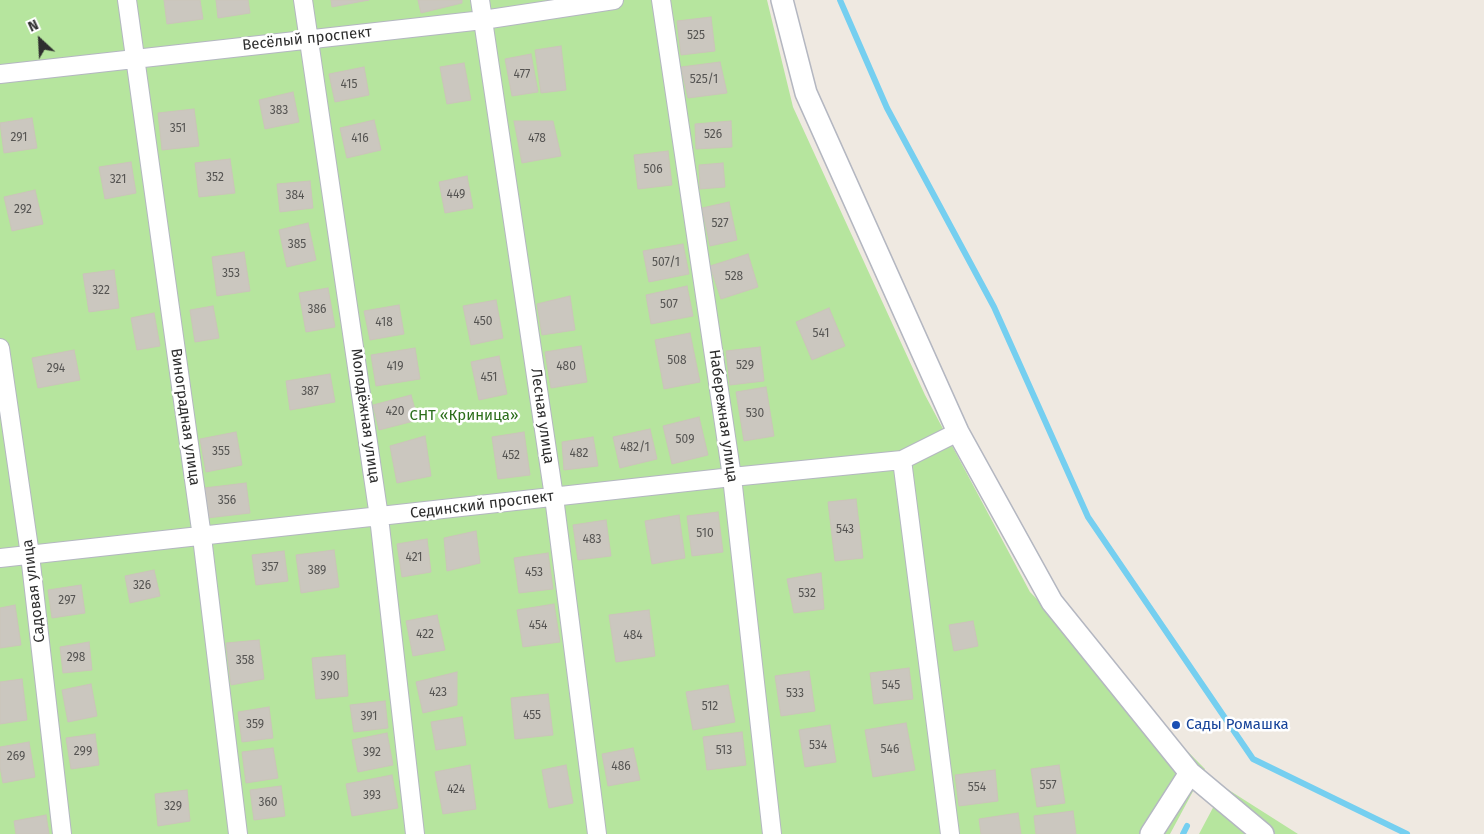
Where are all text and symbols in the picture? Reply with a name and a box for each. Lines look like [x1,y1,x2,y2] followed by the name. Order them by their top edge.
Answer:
[15,15,65,65] north arrow
[26,16,41,36] text: N
[241,23,373,55] street label: Весёлый проспект
[687,29,705,43] house number: 525
[514,68,530,82] house number: 477
[690,73,718,87] house number: 525/1
[341,78,357,92] house number: 415
[270,104,288,118] house number: 383
[170,122,186,136] house number: 351
[704,128,722,142] house number: 526
[10,131,28,145] house number: 291
[351,132,369,146] house number: 416
[528,132,546,146] house number: 478
[643,163,663,177] house number: 506
[206,171,224,185] house number: 352
[110,173,126,187] house number: 321
[447,188,465,202] house number: 449
[286,189,304,203] house number: 384
[14,203,32,217] house number: 292
[711,217,729,231] house number: 527
[288,238,306,252] house number: 385
[652,256,680,270] house number: 507/1
[222,267,240,281] house number: 353
[725,270,743,284] house number: 528
[92,284,110,298] house number: 322
[660,298,678,312] house number: 507
[308,303,326,317] house number: 386
[474,315,492,329] house number: 450
[375,316,393,330] house number: 418
[813,327,829,341] house number: 541
[166,347,204,487] street label: Виноградная улица
[347,348,383,484] street label: Молодёжная улица
[705,348,741,484] street label: Набережная улица
[667,354,687,368] house number: 508
[736,359,754,373] house number: 529
[386,360,404,374] house number: 419
[556,360,576,374] house number: 480
[47,362,65,376] house number: 294
[526,367,558,465] street label: Лесная улица
[481,371,497,385] house number: 451
[301,385,319,399] house number: 387
[386,405,404,419] house number: 420
[409,407,519,425] park label: СНТ «Криница»
[746,407,764,421] house number: 530
[676,433,694,447] house number: 509
[620,441,650,455] house number: 482/1
[212,445,230,459] house number: 355
[570,447,588,461] house number: 482
[502,449,520,463] house number: 452
[409,487,555,523] street label: Сединский проспект
[218,494,236,508] house number: 356
[836,523,854,537] house number: 543
[696,527,714,541] house number: 510
[583,533,601,547] house number: 483
[19,538,49,644] street label: Садовая улица
[406,551,422,565] house number: 421
[261,561,279,575] house number: 357
[308,564,326,578] house number: 389
[525,566,543,580] house number: 453
[133,579,151,593] house number: 326
[798,587,816,601] house number: 532
[58,594,76,608] house number: 297
[529,619,547,633] house number: 454
[416,628,434,642] house number: 422
[623,629,643,643] house number: 484
[67,651,85,665] house number: 298
[236,654,254,668] house number: 358
[321,670,339,684] house number: 390
[882,679,900,693] house number: 545
[429,686,447,700] house number: 423
[786,687,804,701] house number: 533
[702,700,718,714] house number: 512
[523,709,541,723] house number: 455
[360,710,378,724] house number: 391
[1186,716,1289,734] place label: Сады Ромашка
[246,718,264,732] house number: 359
[1170,719,1182,731] marker: Сады Ромашка
[809,739,827,753] house number: 534
[881,743,899,757] house number: 546
[716,744,732,758] house number: 513
[74,745,92,759] house number: 299
[363,746,381,760] house number: 392
[7,750,25,764] house number: 269
[611,760,631,774] house number: 486
[1039,779,1057,793] house number: 557
[968,781,986,795] house number: 554
[447,783,465,797] house number: 424
[363,789,381,803] house number: 393
[258,796,278,810] house number: 360
[164,800,182,814] house number: 329

